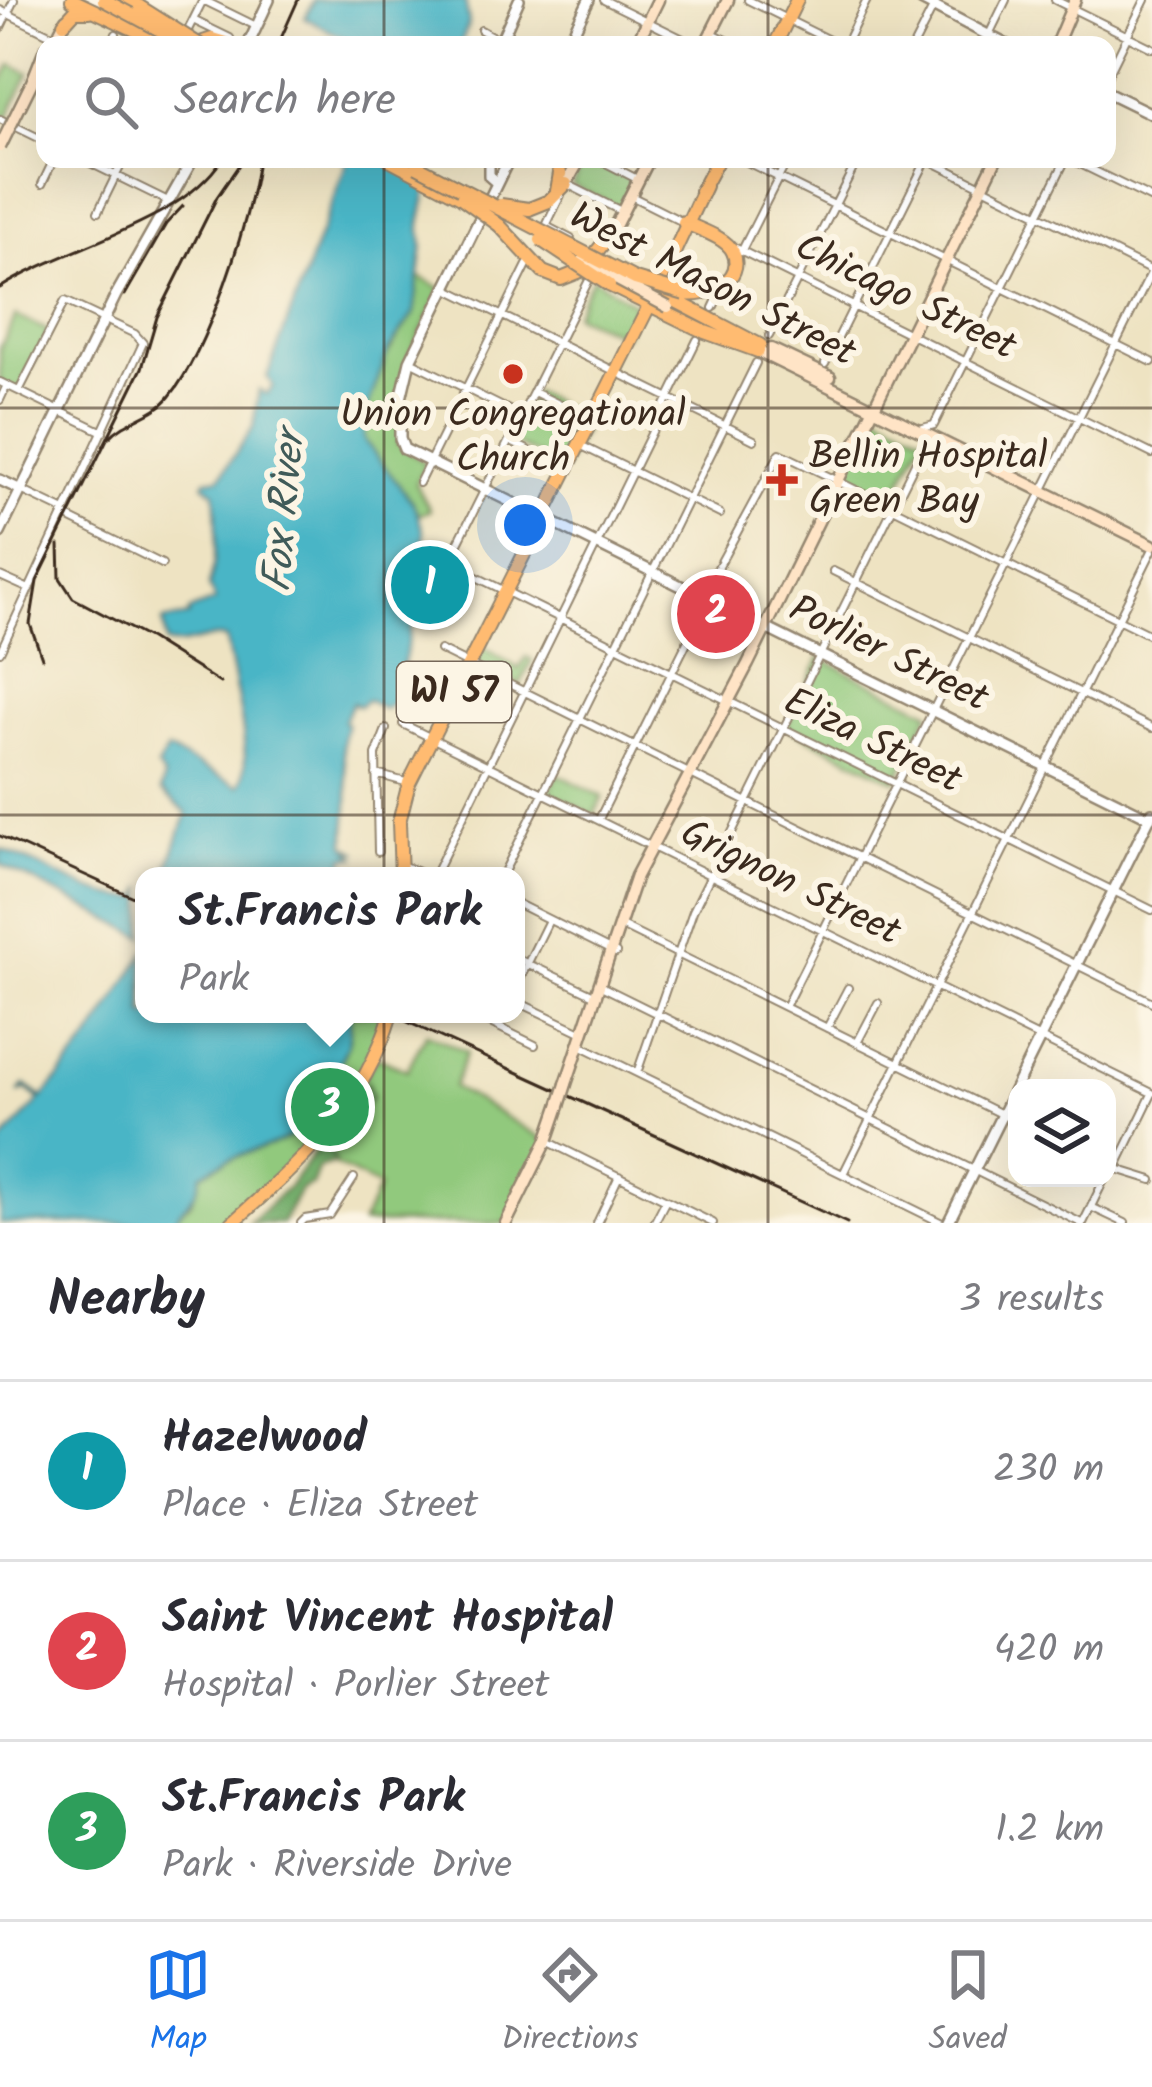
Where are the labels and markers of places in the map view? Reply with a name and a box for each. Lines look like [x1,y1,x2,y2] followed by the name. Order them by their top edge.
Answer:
[500,361,526,387] marker: Union Congregational Church
[340,385,686,492] place label: Union Congregational Church
[809,427,1048,534] place label: Bellin Hospital Green Bay
[766,464,798,496] marker: Bellin Hospital Green Bay
[391,540,469,630] pin: 1
[677,569,755,659] pin: 2
[291,1062,369,1152] pin: 3

